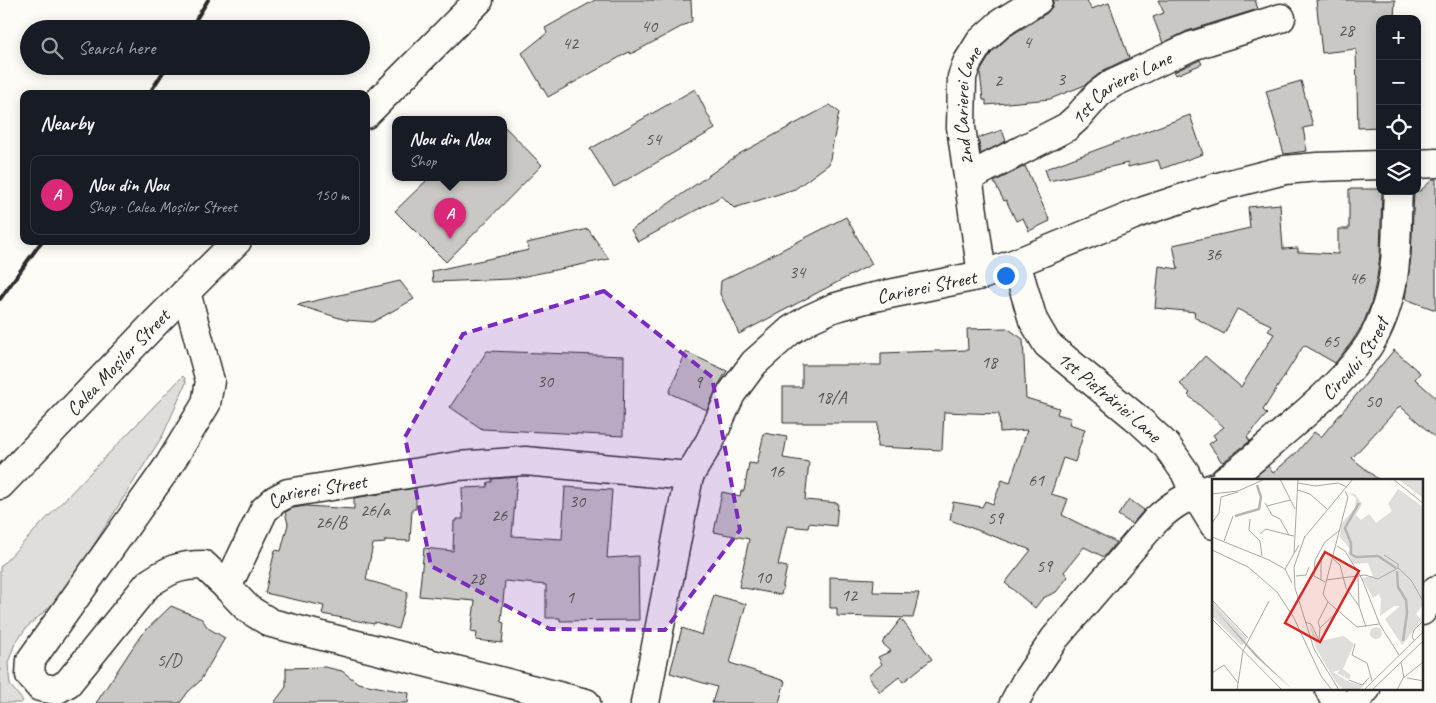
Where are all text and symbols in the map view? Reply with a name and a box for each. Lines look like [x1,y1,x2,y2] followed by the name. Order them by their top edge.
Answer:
[641,15,659,37] house number: 40
[1376,15,1421,195] map controls
[1376,15,1421,60] button: +
[1338,19,1356,41] house number: 28
[20,20,370,75] search box
[1023,31,1033,53] house number: 4
[562,32,580,54] house number: 42
[38,34,66,62] icon: search
[78,36,155,60] text: Search here
[948,41,987,167] street label: 2nd Carierei Lane
[1065,44,1177,130] street label: 1st Carierei Lane
[1376,60,1421,105] button: −
[1057,68,1067,90] house number: 3
[994,69,1004,91] house number: 2
[1376,105,1421,150] button: locate
[40,110,93,136] text: Nearby
[392,116,507,181] popup
[409,127,490,151] text: Nou din Nou
[645,128,663,150] house number: 54
[1376,150,1421,195] button: layers
[409,151,436,171] text: Shop
[88,173,169,197] text: Nou din Nou
[53,185,61,205] text: A
[315,185,349,205] text: 150 m
[88,197,237,217] text: Shop · Calea Moșilor Street
[434,198,466,239] pin: A
[1205,243,1222,265] house number: 36
[789,261,807,283] house number: 34
[993,263,1019,289] your location
[874,264,981,309] street label: Carierei Street
[1349,267,1366,289] house number: 46
[61,302,176,421] street label: Calea Moșilor Street
[1316,311,1395,405] street label: Circului Street
[1323,330,1340,352] house number: 65
[1053,345,1168,448] street label: 1st Pietrăriei Lane
[981,351,999,373] house number: 18
[537,370,555,392] house number: 30
[694,371,704,393] house number: 9
[815,386,848,408] house number: 18/A
[1365,390,1383,412] house number: 50
[768,460,785,482] house number: 16
[261,468,370,514] street label: Carierei Street
[1028,469,1045,491] house number: 61
[1212,479,1424,690] inset map
[569,490,587,512] house number: 30
[360,499,391,521] house number: 26/a
[491,504,508,526] house number: 26
[987,507,1005,529] house number: 59
[315,511,348,533] house number: 26/B
[1036,555,1054,577] house number: 59
[755,566,773,588] house number: 10
[469,567,487,589] house number: 28
[841,584,859,606] house number: 12
[566,586,575,608] house number: 1
[157,649,183,671] house number: 5/D

